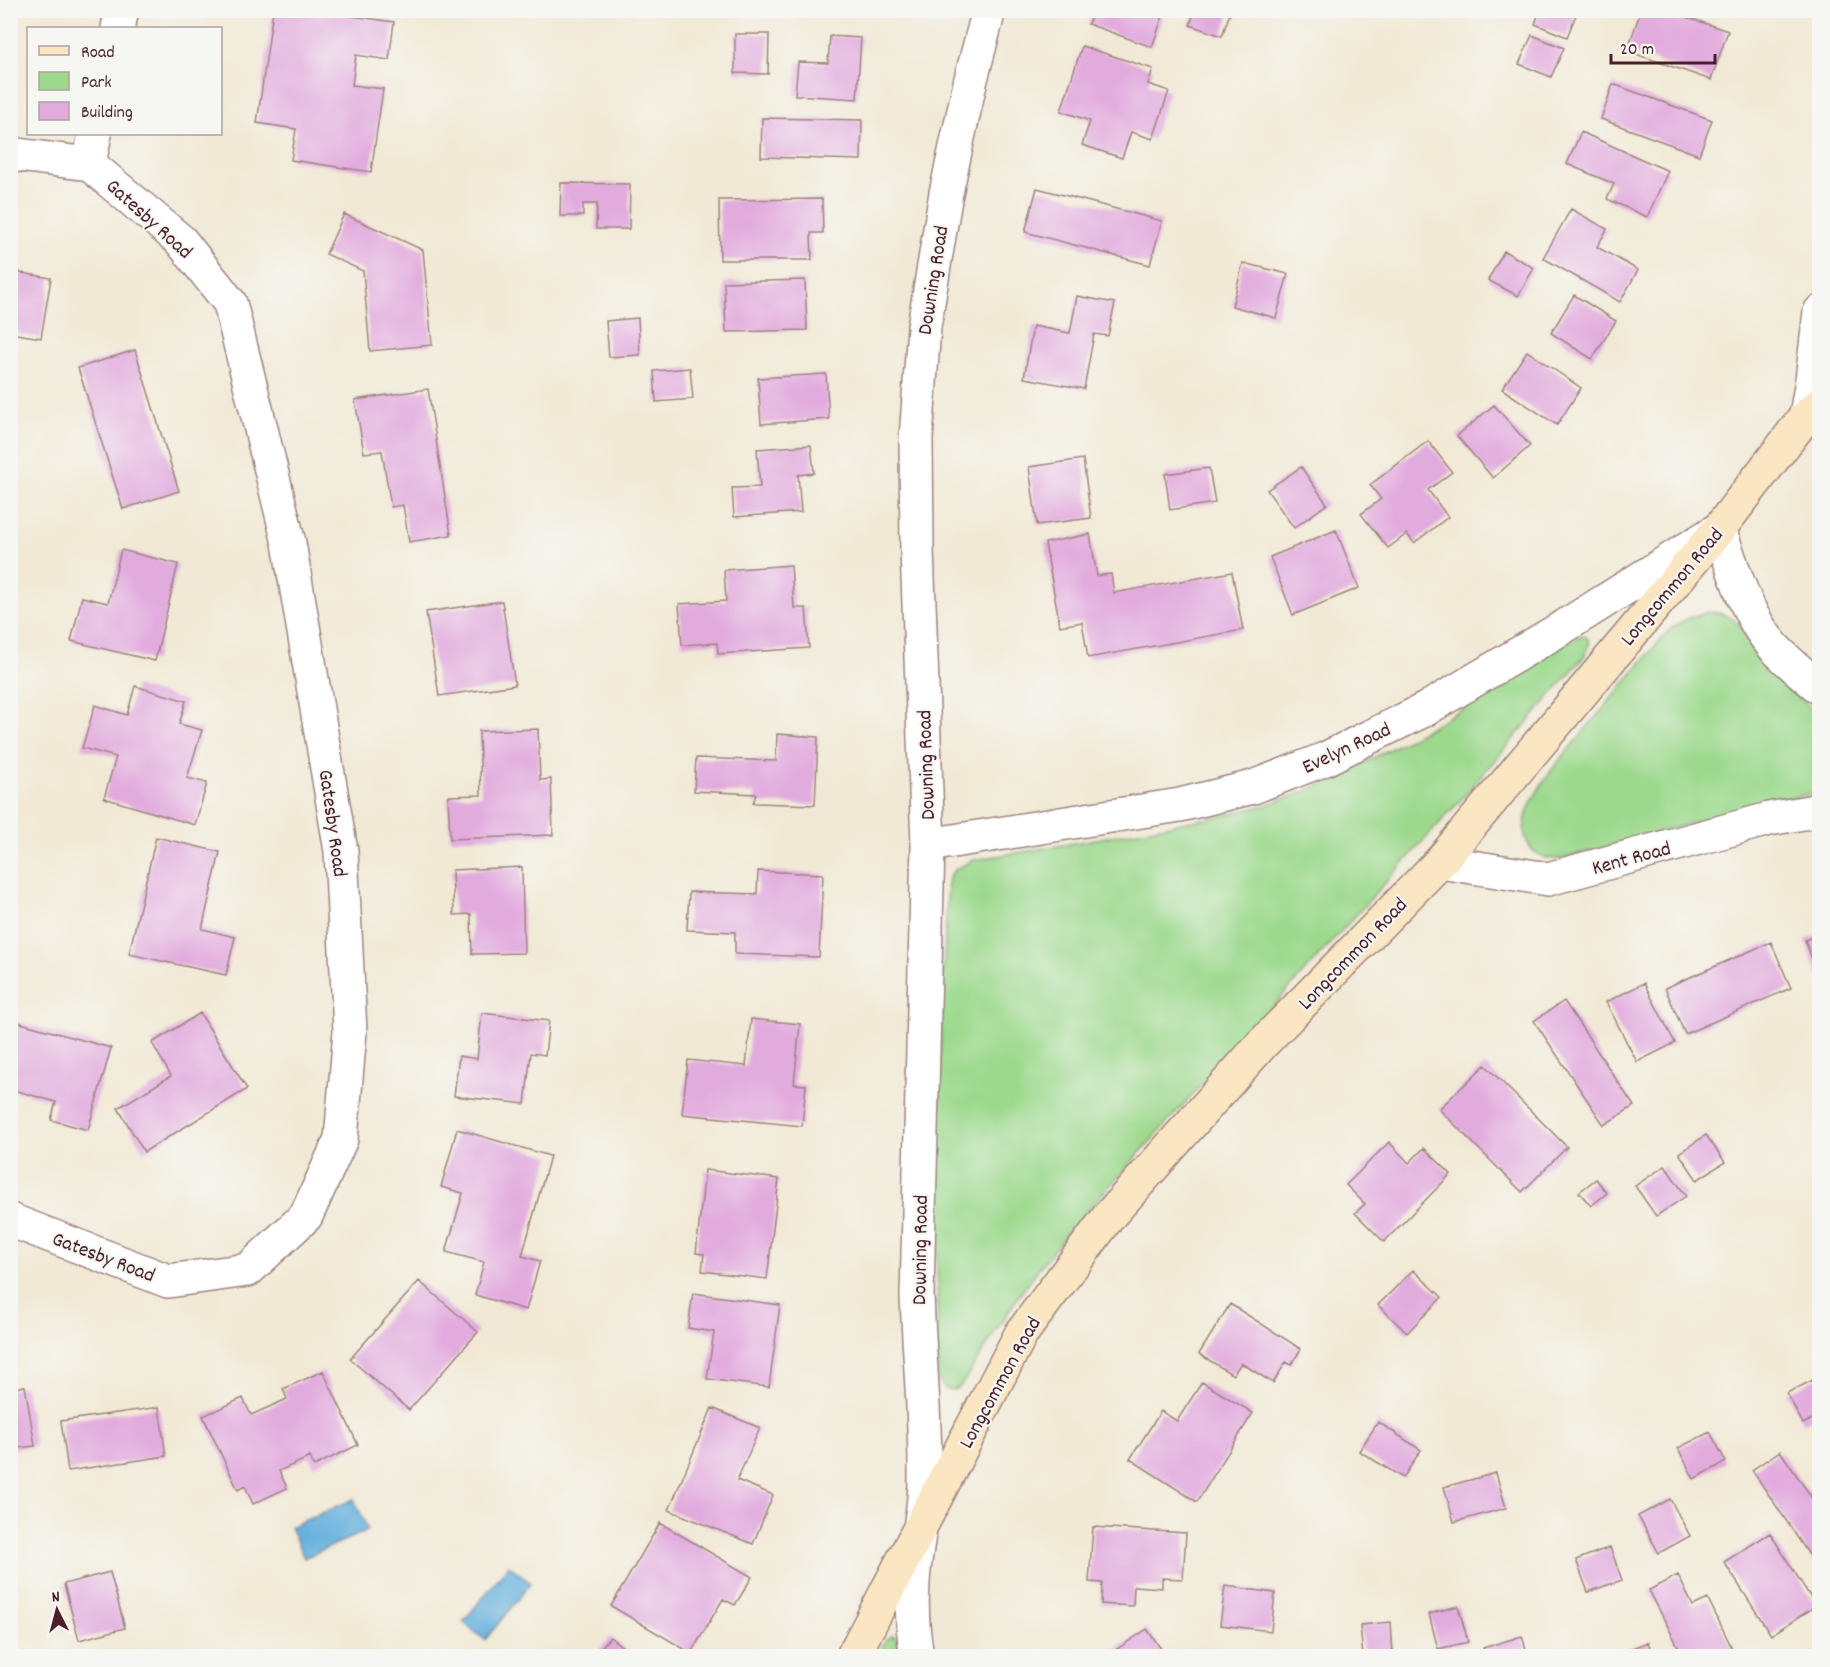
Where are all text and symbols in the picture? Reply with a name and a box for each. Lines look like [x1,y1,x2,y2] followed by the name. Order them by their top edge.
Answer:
[27,27,222,135] legend
[1611,27,1714,65] scale bar
[1620,38,1654,63] text: 20 m
[81,41,115,66] text: Road
[81,71,112,96] text: Park
[81,101,133,126] text: Building
[98,173,198,267] street label: Gatesby Road
[912,224,958,337] street label: Downing Road
[1615,522,1732,654] street label: Longcommon Road
[911,709,945,821] street label: Downing Road
[1298,716,1397,783] street label: Evelyn Road
[309,768,353,879] street label: Gatesby Road
[1589,835,1675,885] street label: Kent Road
[1292,892,1416,1018] street label: Longcommon Road
[906,1195,938,1305] street label: Downing Road
[47,1225,159,1292] street label: Gatesby Road
[953,1312,1050,1455] street label: Longcommon Road
[27,1580,87,1640] north arrow
[51,1586,61,1609] text: N

